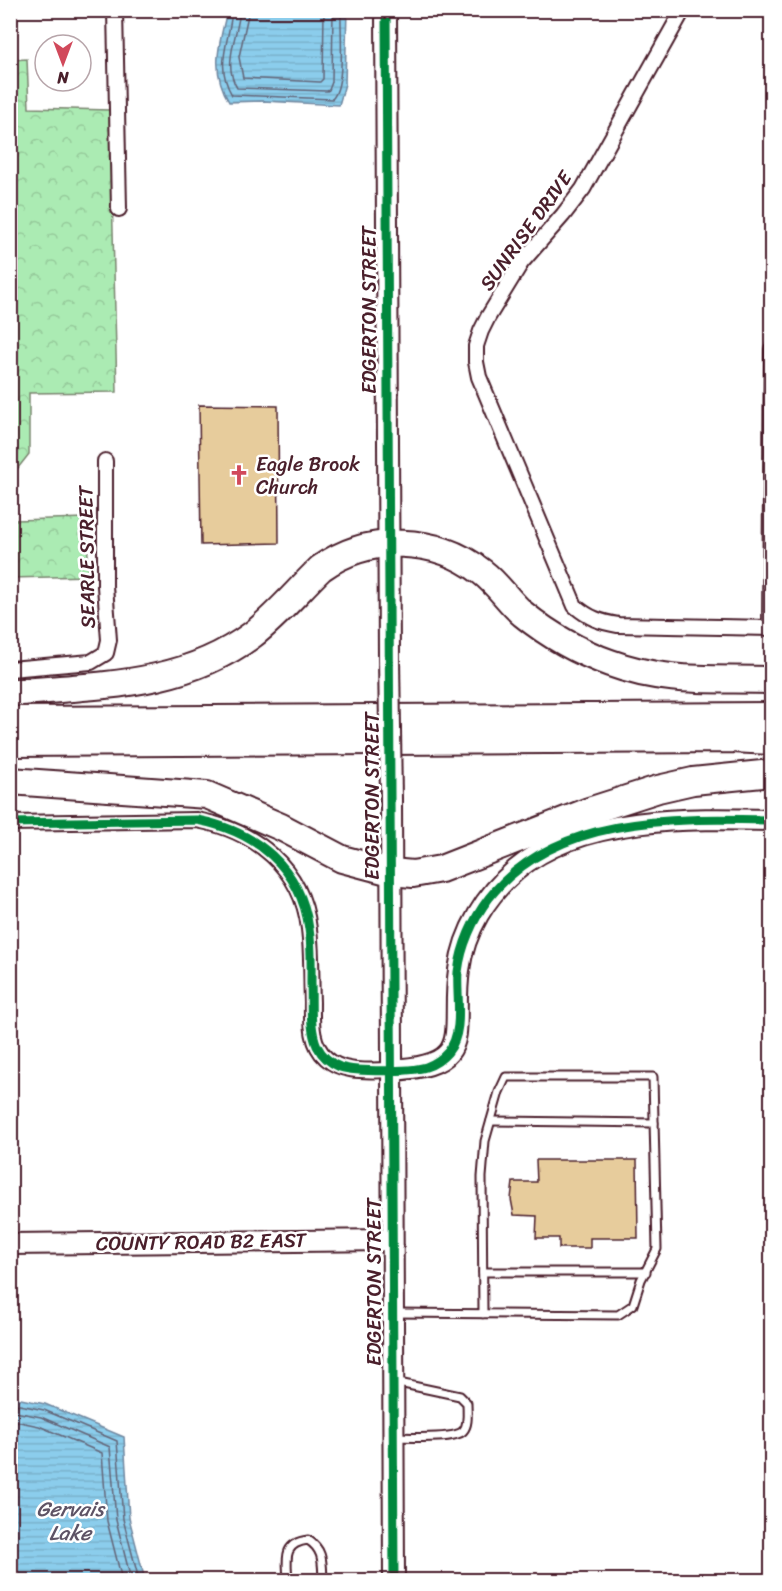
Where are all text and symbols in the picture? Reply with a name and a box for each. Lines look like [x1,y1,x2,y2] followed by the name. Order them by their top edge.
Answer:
[33,33,93,93] north arrow
[57,63,70,92] text: N
[470,162,583,299] street label: SUNRISE DRIVE
[352,225,387,394] street label: EDGERTON STREET
[256,447,360,505] place label: Eagle Brook Church
[227,463,251,487] church icon: Eagle Brook Church
[68,483,106,629] street label: SEARLE STREET
[355,711,390,880] street label: EDGERTON STREET
[357,1197,392,1366] street label: EDGERTON STREET
[96,1223,307,1261] street label: COUNTY ROAD B2 EAST
[36,1490,106,1552] water label: Gervais Lake

